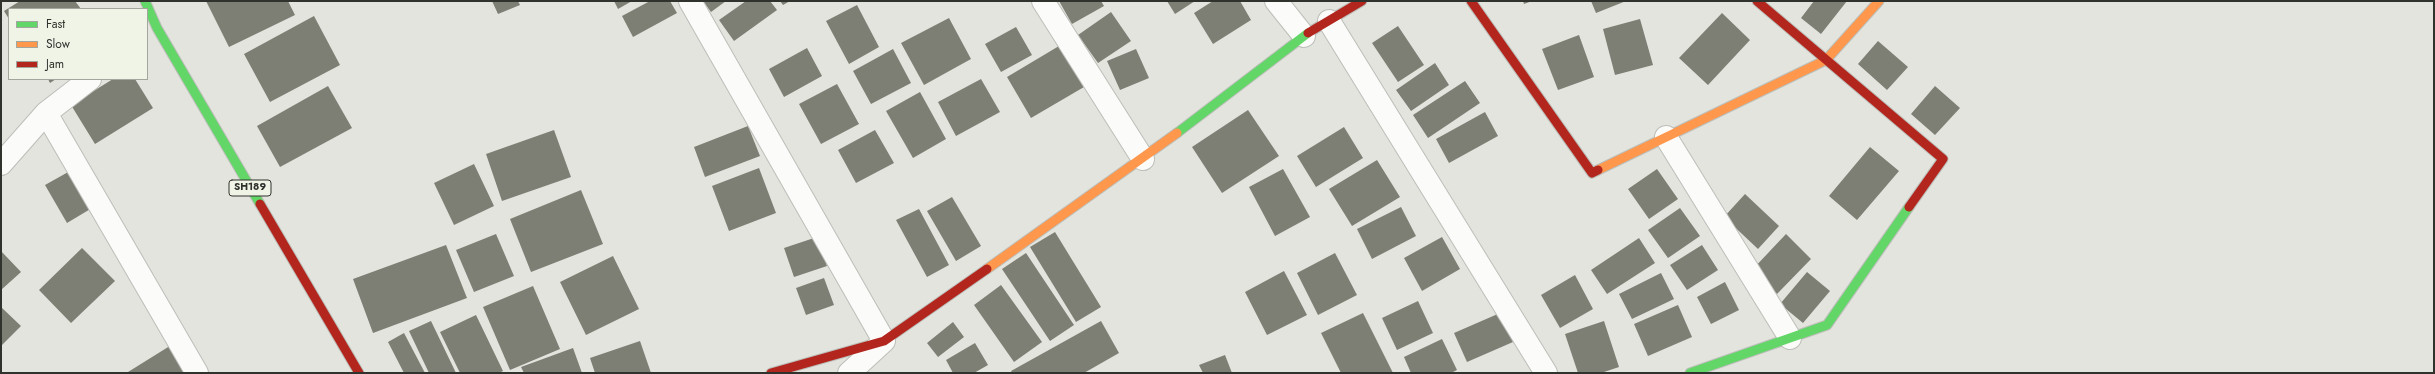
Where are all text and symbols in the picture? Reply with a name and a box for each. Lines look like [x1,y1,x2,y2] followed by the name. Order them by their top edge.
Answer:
[8,8,148,80] legend
[46,15,65,33] text: Fast
[46,35,70,53] text: Slow
[46,55,64,73] text: Jam
[229,180,271,196] road number: SH189

